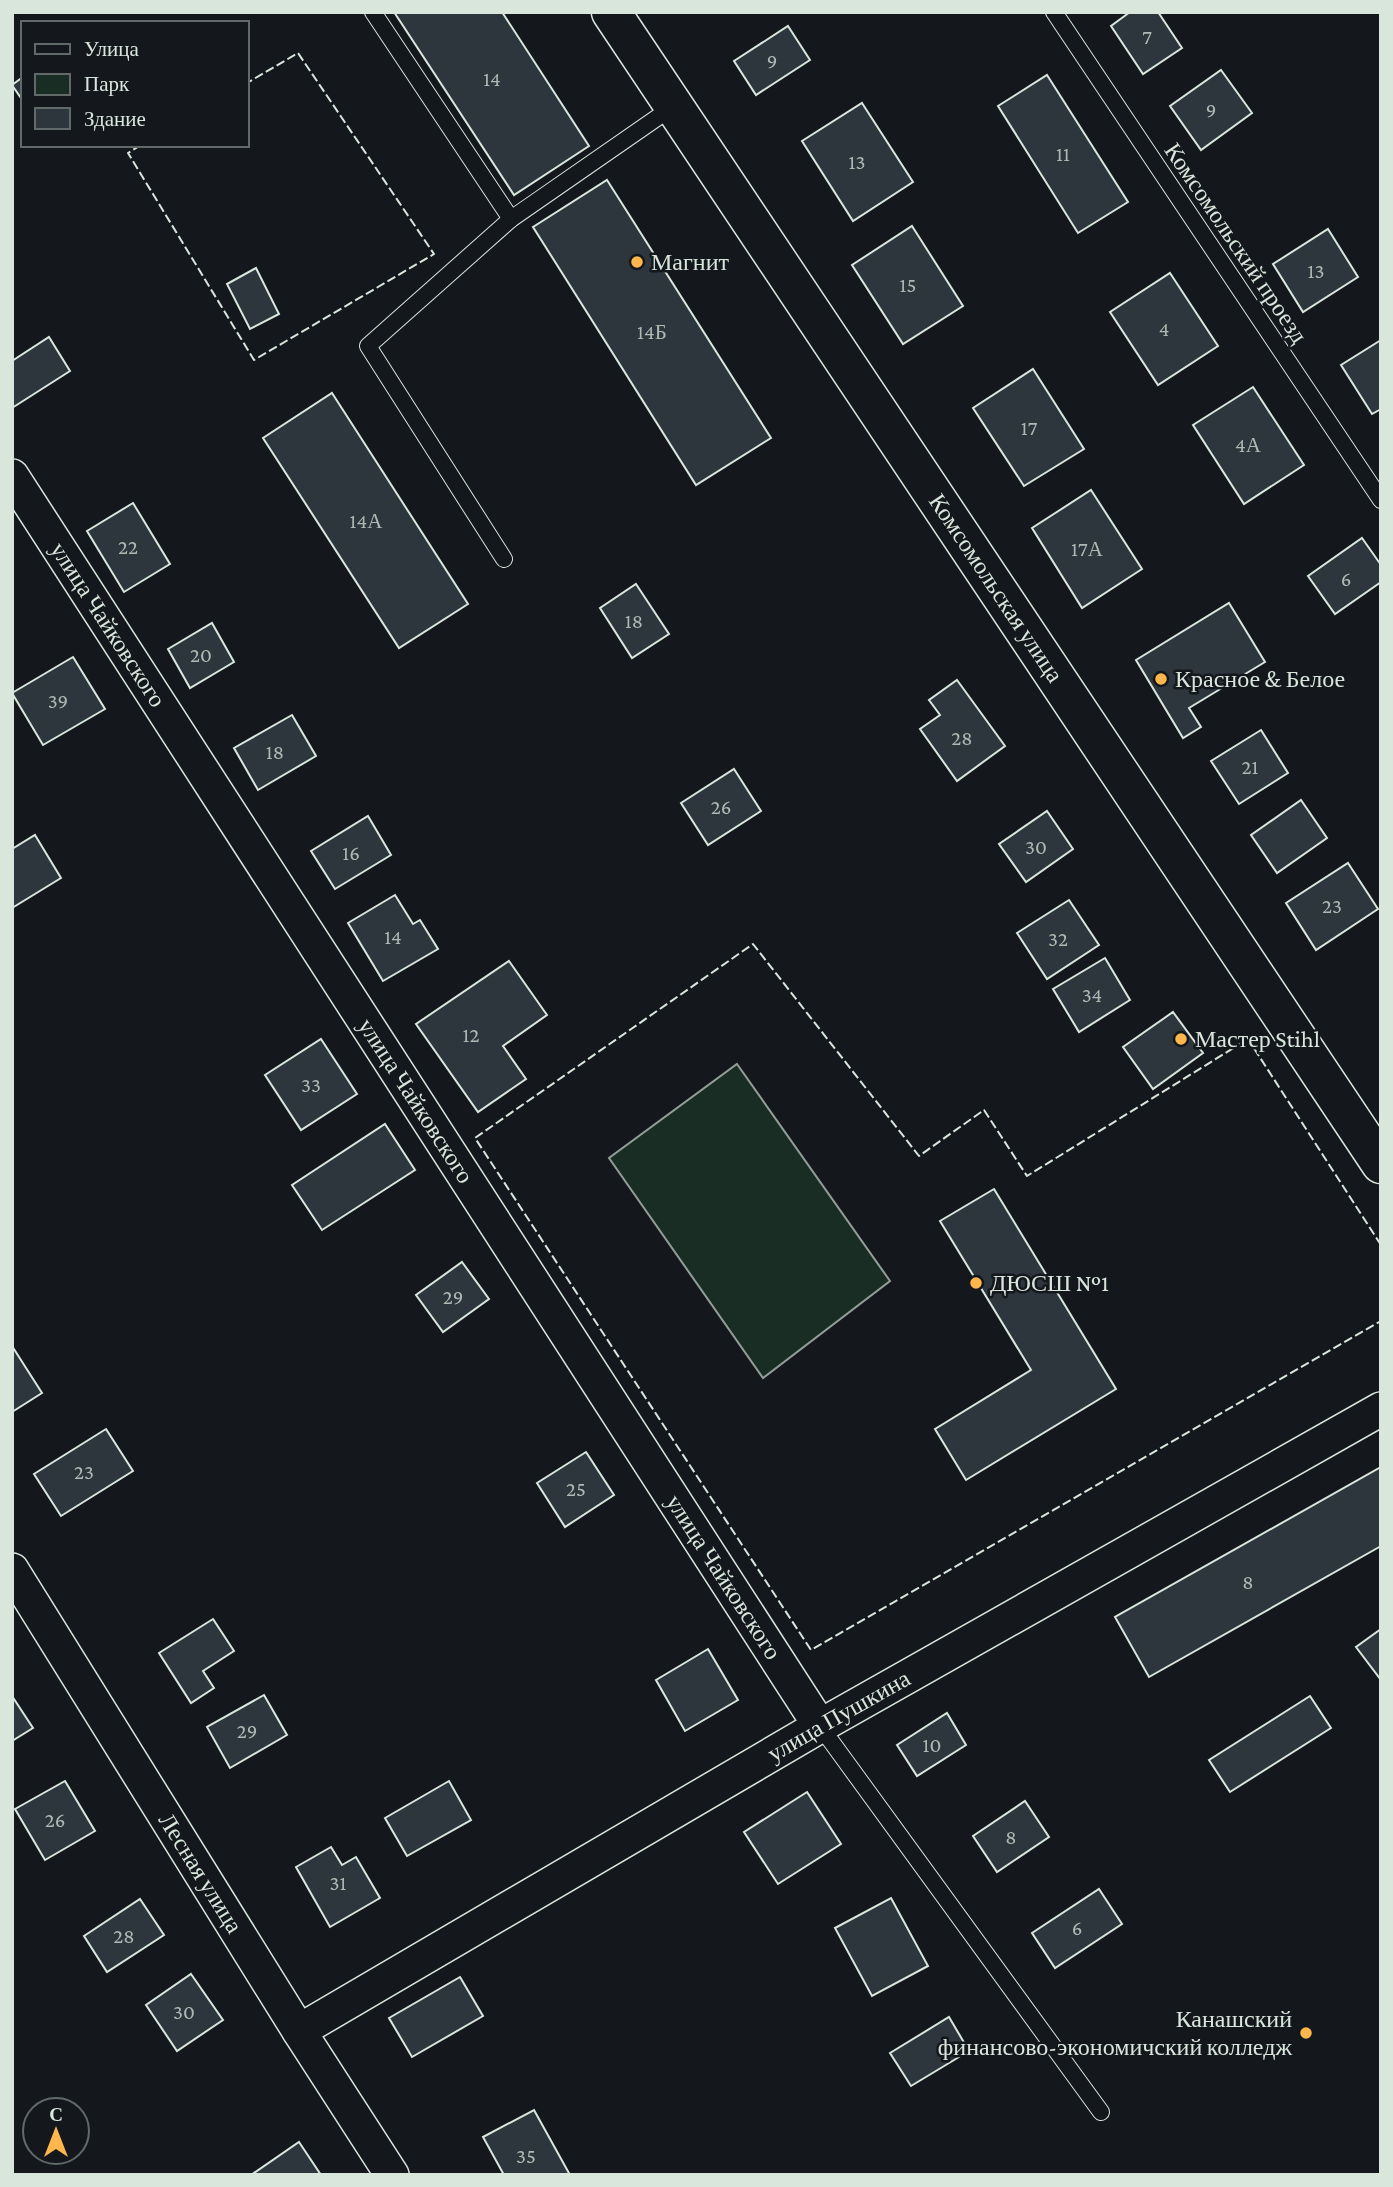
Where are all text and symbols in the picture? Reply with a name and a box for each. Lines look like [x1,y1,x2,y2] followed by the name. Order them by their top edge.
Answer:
[21,21,248,147] legend
[1142,25,1152,49] house number: 7
[84,37,139,61] text: Улица
[767,49,777,73] house number: 9
[483,67,501,91] house number: 14
[84,72,130,96] text: Парк
[1206,98,1216,122] house number: 9
[84,107,146,131] text: Здание
[1159,138,1313,348] street label: Комсомольский проезд
[1056,142,1070,166] house number: 11
[849,150,865,174] house number: 13
[651,248,730,275] place label: Магнит
[629,254,645,270] marker: Магнит
[1308,259,1324,283] house number: 13
[900,273,916,297] house number: 15
[1159,317,1169,341] house number: 4
[637,320,667,344] house number: 14Б
[1021,416,1038,440] house number: 17
[1235,433,1262,457] house number: 4А
[924,489,1069,688] street label: Комсомольская улица
[350,509,383,533] house number: 14А
[118,535,138,559] house number: 22
[45,537,172,712] street label: улица Чайковского
[1071,537,1104,561] house number: 17А
[1341,567,1351,591] house number: 6
[625,609,643,633] house number: 18
[190,643,212,667] house number: 20
[1175,665,1345,692] place label: Красное & Белое
[1153,671,1169,687] marker: Красное & Белое
[48,689,68,713] house number: 39
[951,726,973,750] house number: 28
[266,740,284,764] house number: 18
[1242,755,1259,779] house number: 21
[711,795,731,819] house number: 26
[1025,835,1047,859] house number: 30
[342,841,360,865] house number: 16
[1322,894,1342,918] house number: 23
[384,925,402,949] house number: 14
[1048,927,1068,951] house number: 32
[1082,983,1102,1007] house number: 34
[353,1013,479,1188] street label: улица Чайковского
[463,1023,479,1047] house number: 12
[1195,1025,1320,1052] place label: Мастер Stihl
[1173,1031,1189,1047] marker: Мастер Stihl
[301,1073,321,1097] house number: 33
[990,1269,1109,1296] place label: ДЮСШ №1
[968,1275,984,1291] marker: ДЮСШ №1
[443,1285,463,1309] house number: 29
[74,1460,94,1484] house number: 23
[566,1477,586,1501] house number: 25
[661,1489,787,1664] street label: улица Чайковского
[1242,1570,1254,1594] house number: 8
[762,1664,915,1767] street label: улица Пушкина
[237,1719,257,1743] house number: 29
[923,1733,941,1757] house number: 10
[45,1808,65,1832] house number: 26
[154,1808,249,1938] street label: Лесная улица
[1005,1825,1017,1849] house number: 8
[330,1871,346,1895] house number: 31
[1072,1916,1082,1940] house number: 6
[113,1924,135,1948] house number: 28
[173,2000,195,2024] house number: 30
[938,2005,1292,2060] place label: Канашский финансово-экономичский колледж
[1298,2025,1314,2041] marker: Канашский финансово-экономичский колледж
[21,2096,91,2166] north arrow
[49,2104,63,2125] text: С
[516,2144,536,2168] house number: 35

